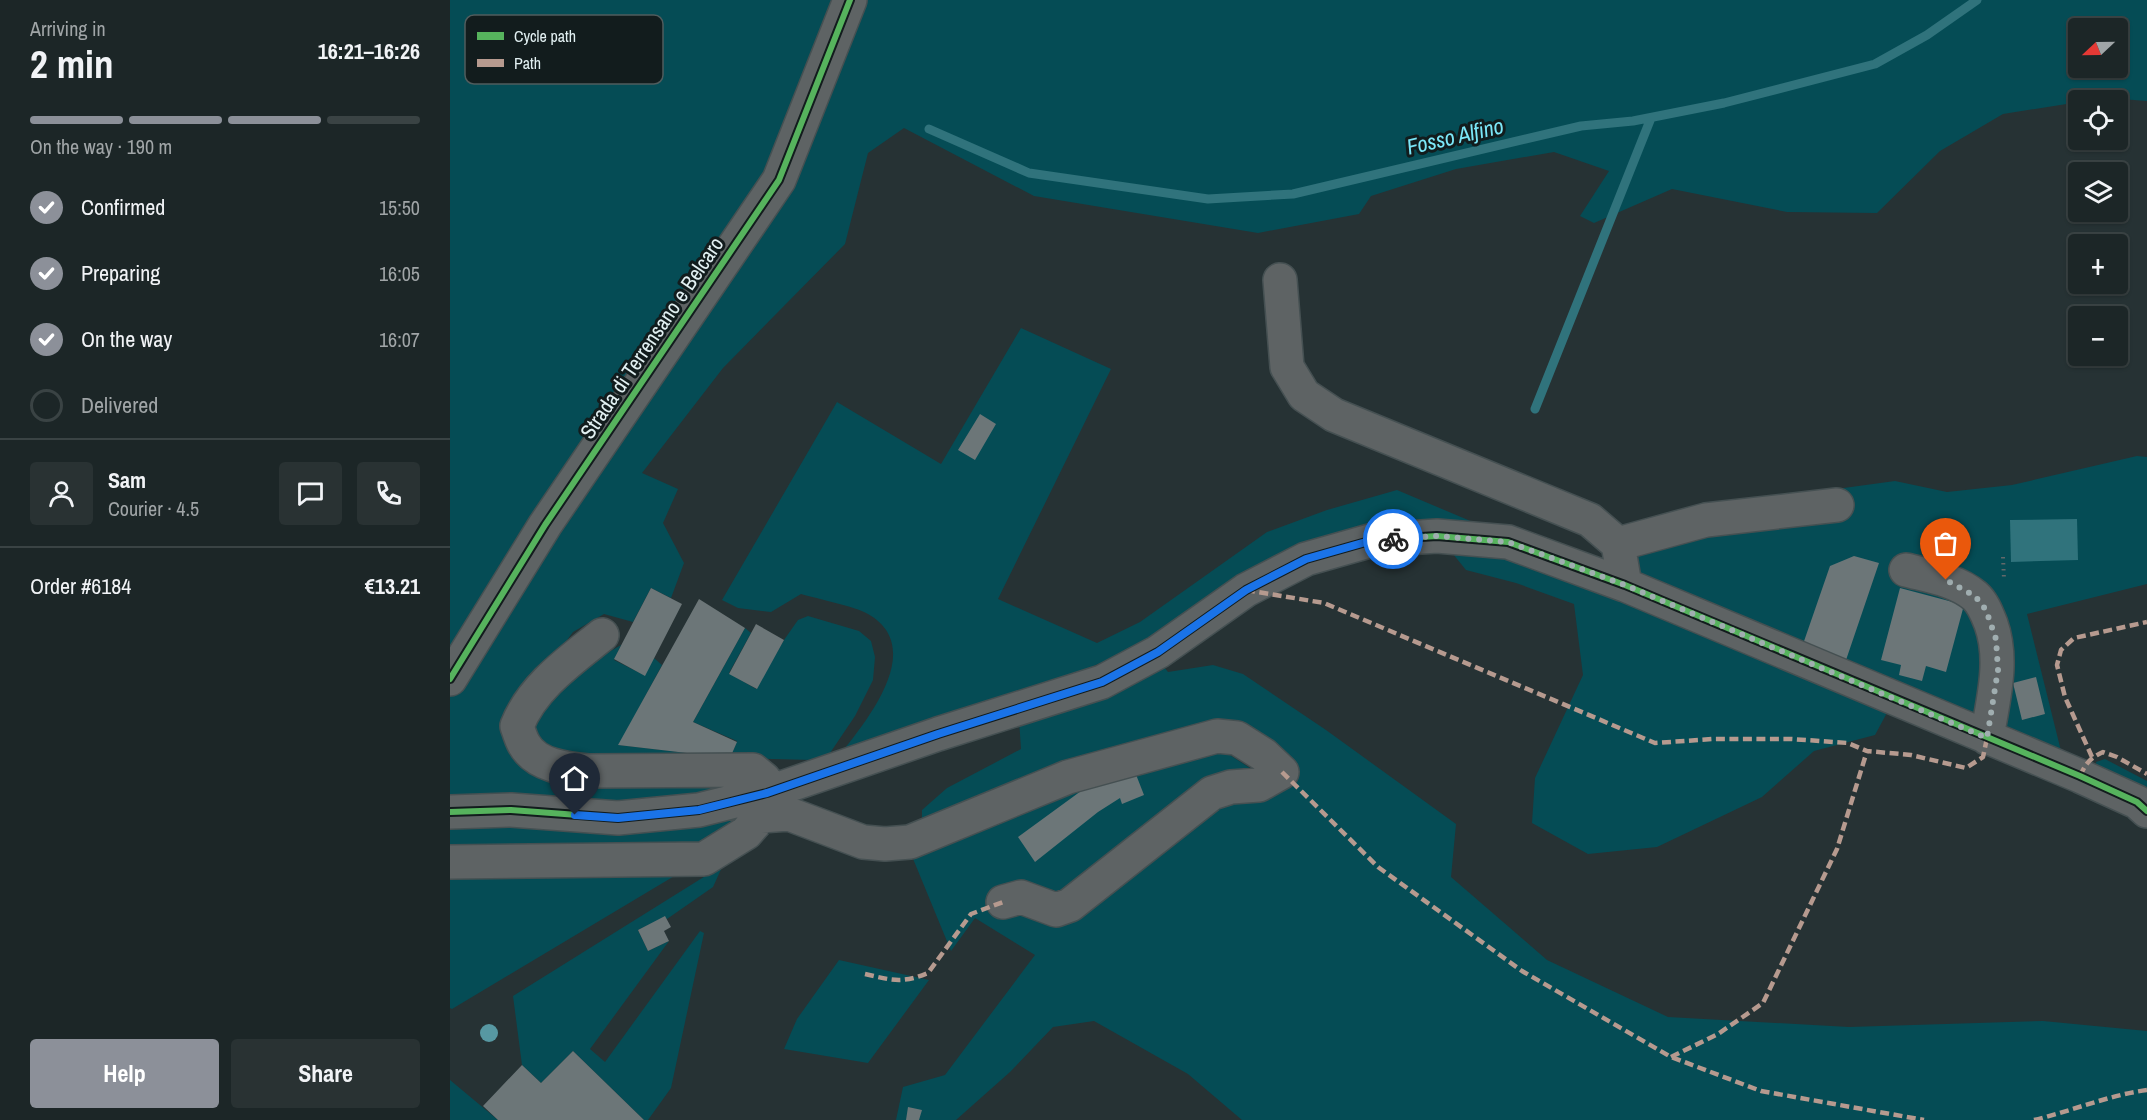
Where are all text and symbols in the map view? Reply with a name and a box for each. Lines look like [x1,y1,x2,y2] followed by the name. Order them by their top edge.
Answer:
[30,15,106,42] text: Arriving in
[465,15,663,84] legend
[2068,18,2128,78] north arrow
[2068,18,2128,366] map controls
[514,25,576,47] text: Cycle path
[318,36,420,66] text: 16:21–16:26
[30,38,114,90] text: 2 min
[514,52,541,74] text: Path
[2068,90,2128,150] button: locate
[1404,110,1506,162] water label: Fosso Alfino
[30,133,172,160] text: On the way · 190 m
[2068,162,2128,222] button: layers
[30,191,63,224] icon: check
[81,192,165,222] text: Confirmed
[379,194,420,221] text: 15:50
[573,231,730,445] street label: Strada di Terrensano e Belcaro
[2068,234,2128,294] button: +
[30,257,63,290] icon: check
[81,258,160,288] text: Preparing
[379,260,420,287] text: 16:05
[2068,306,2128,366] button: −
[30,323,63,356] icon: check
[81,324,172,354] text: On the way
[379,326,420,353] text: 16:07
[81,390,158,420] text: Delivered
[30,462,93,525] button: person
[279,462,342,525] button: chat
[357,462,420,525] button: phone
[108,465,146,495] text: Sam
[108,495,199,522] text: Courier · 4.5
[1363,509,1423,569] courier
[1920,518,1971,580] pin
[1377,523,1410,556] icon: bike
[1929,527,1962,560] icon: bag
[30,571,131,601] text: Order #6184
[365,571,420,601] text: €13.21
[549,753,600,815] pin
[558,762,591,795] icon: home
[30,1039,219,1108] button: Help
[231,1039,420,1108] button: Share

